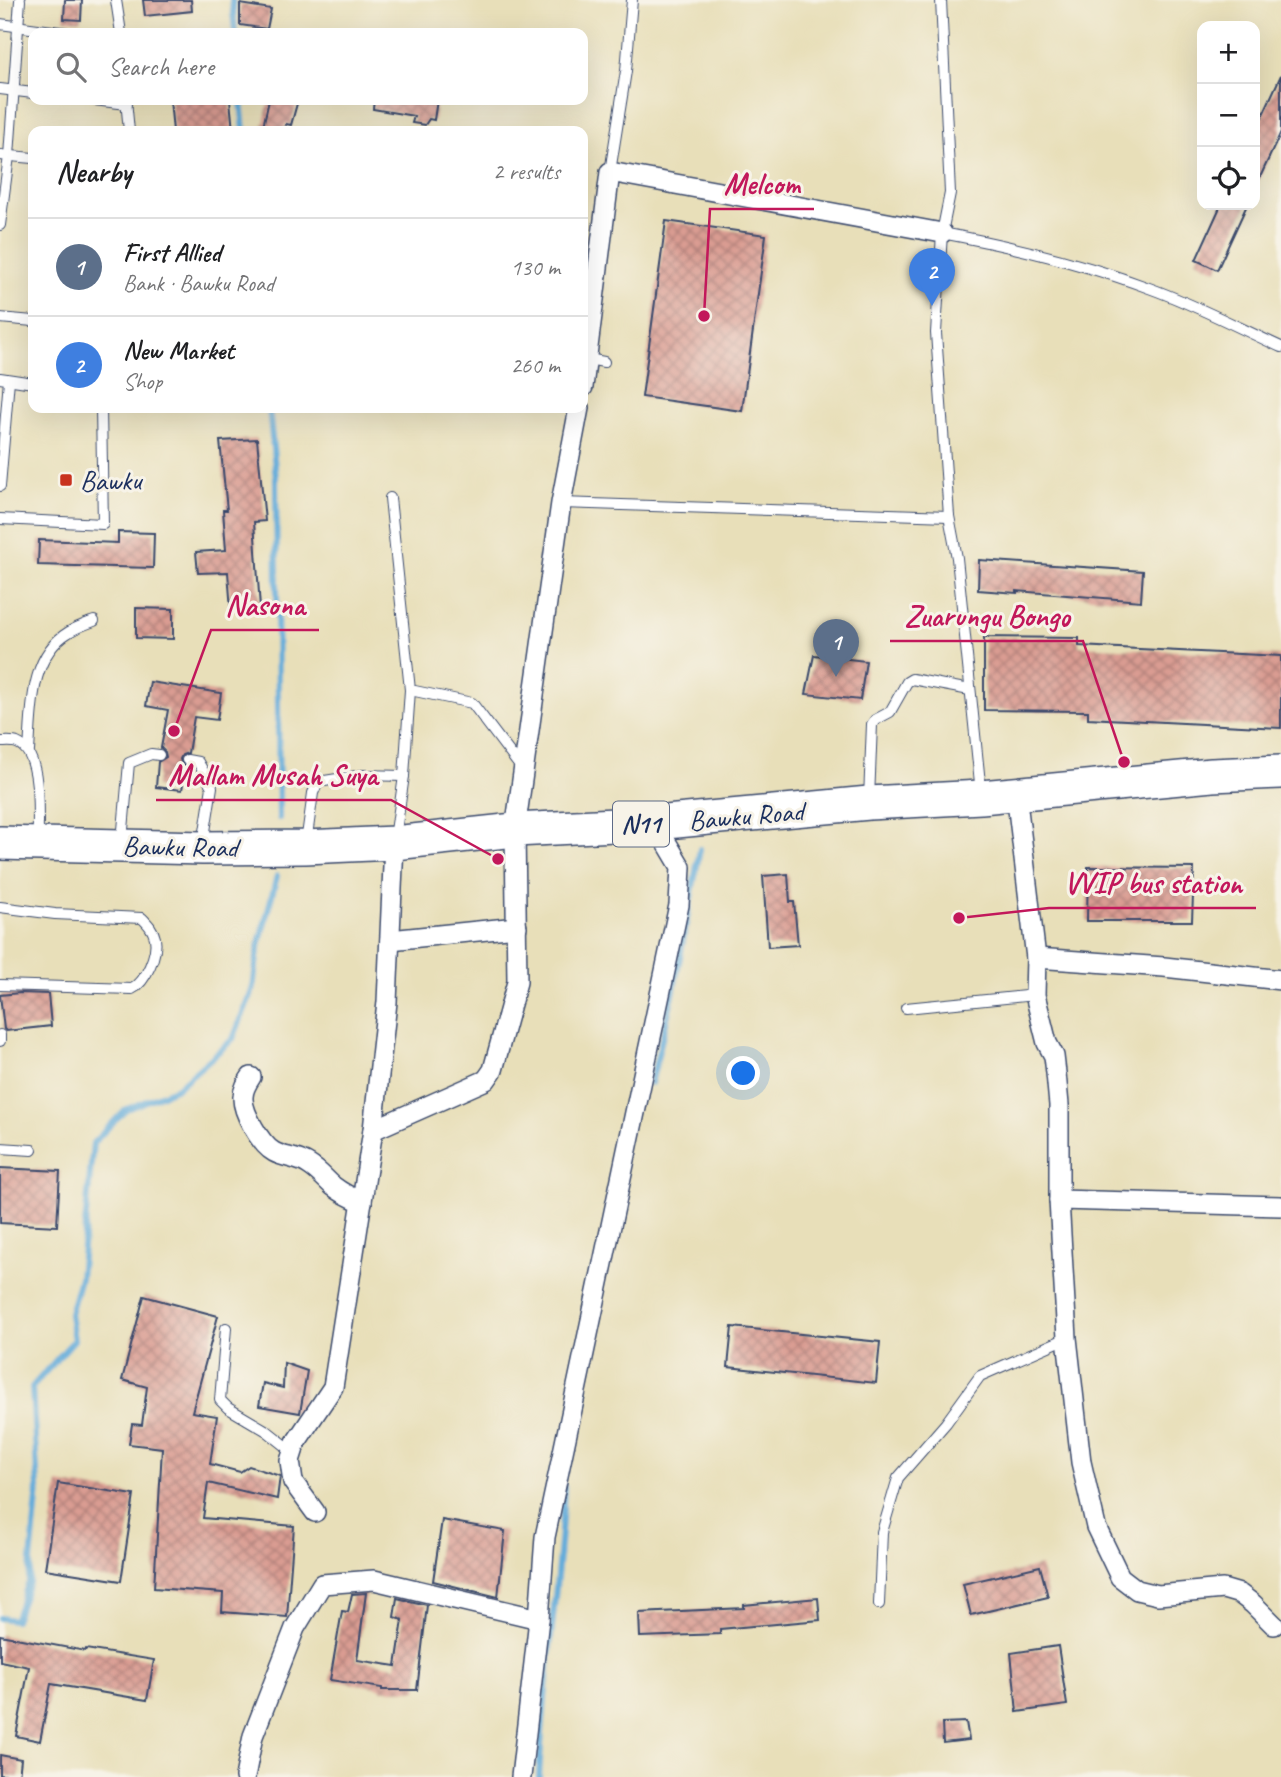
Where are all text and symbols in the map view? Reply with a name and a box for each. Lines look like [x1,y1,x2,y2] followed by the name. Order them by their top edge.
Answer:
[1197,21,1260,210] map controls
[1197,21,1260,84] button: +
[28,28,588,105] search box
[52,48,90,86] icon: search
[108,50,214,83] text: Search here
[1197,84,1260,147] button: −
[1197,147,1260,210] button: locate
[56,153,132,191] text: Nearby
[493,157,560,186] text: 2 results
[710,158,814,209] callout: Melcom
[724,165,802,203] text: Melcom
[123,236,221,269] text: First Allied
[909,248,955,306] pin: 2
[74,253,84,282] text: 1
[511,253,560,282] text: 130 m
[123,269,274,298] text: Bank · Bawku Road
[123,334,234,367] text: New Market
[74,351,84,380] text: 2
[511,351,560,380] text: 260 m
[123,367,162,396] text: Shop
[80,463,143,498] place label: Bawku
[58,472,74,488] marker: Bawku
[211,579,319,630] callout: Nasona
[225,586,307,624] text: Nasona
[890,590,1083,641] callout: Zuarungu Bongo
[904,597,1072,635] text: Zuarungu Bongo
[813,619,859,677] pin: 1
[156,749,391,800] callout: Mallam Musah Suya
[168,756,380,794] text: Mallam Musah Suya
[687,793,809,838] street label: Bawku Road
[613,802,669,846] road number: N11
[122,828,242,865] street label: Bawku Road
[1049,857,1256,908] callout: VVIP bus station
[1064,864,1244,902] text: VVIP bus station
[726,1056,760,1090] your location

